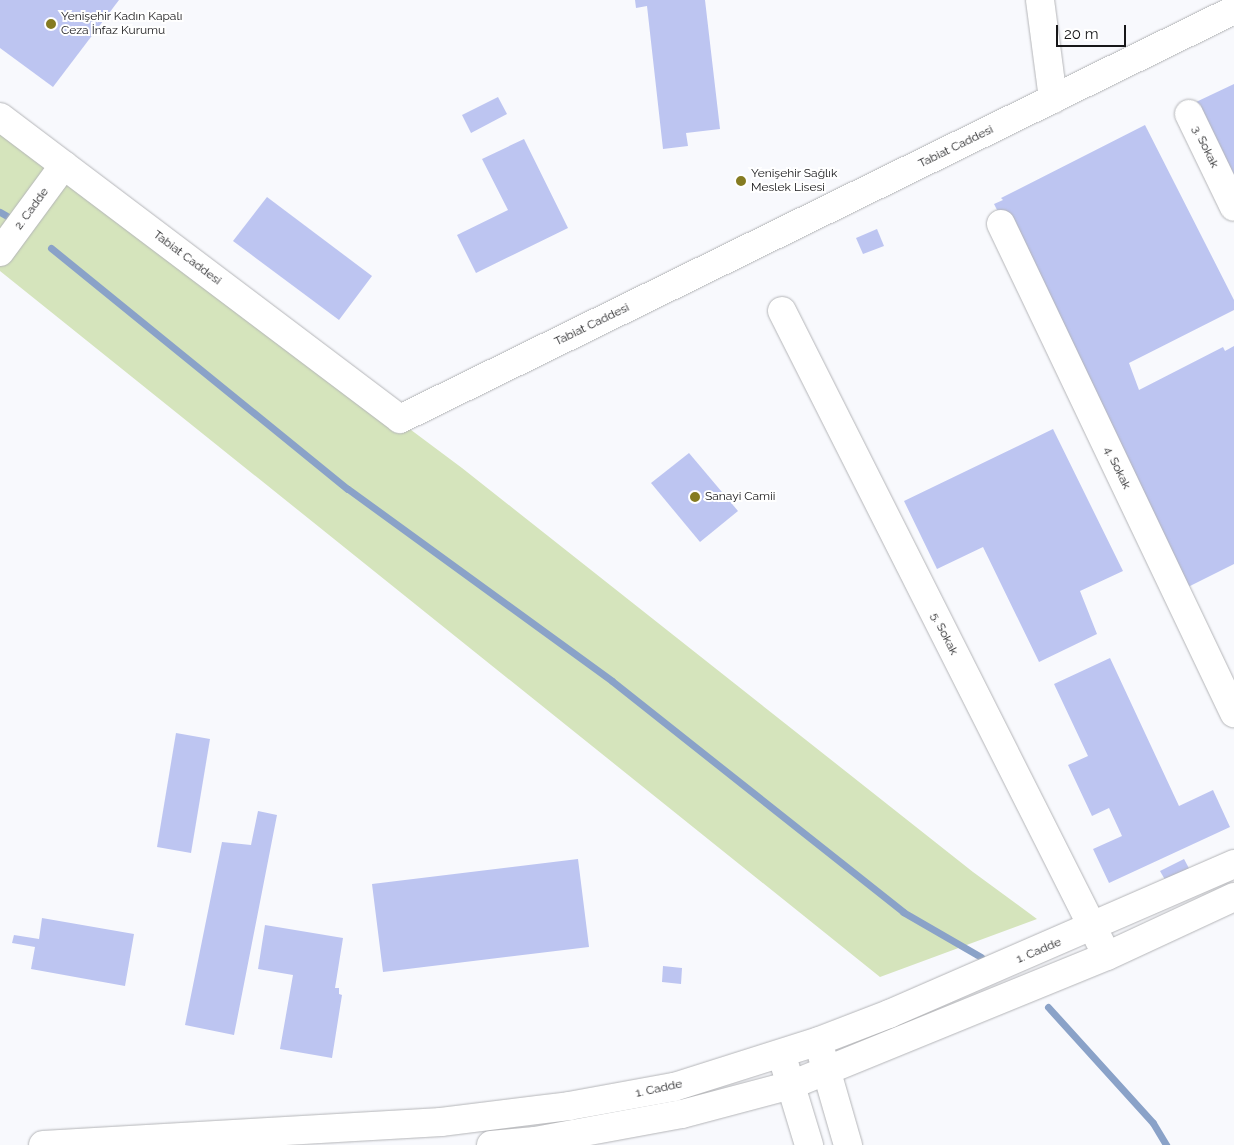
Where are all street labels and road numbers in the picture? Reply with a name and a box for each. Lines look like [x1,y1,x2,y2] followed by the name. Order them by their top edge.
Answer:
[916,123,996,171] street label: Tabiat Caddesi
[1189,123,1221,171] street label: 3. Sokak
[12,185,52,233] street label: 2. Cadde
[150,228,224,288] street label: Tabiat Caddesi
[552,301,632,349] street label: Tabiat Caddesi
[1101,444,1133,492] street label: 4. Sokak
[927,610,961,658] street label: 5. Sokak
[1014,935,1064,967] street label: 1. Cadde
[634,1077,684,1101] street label: 1. Cadde

